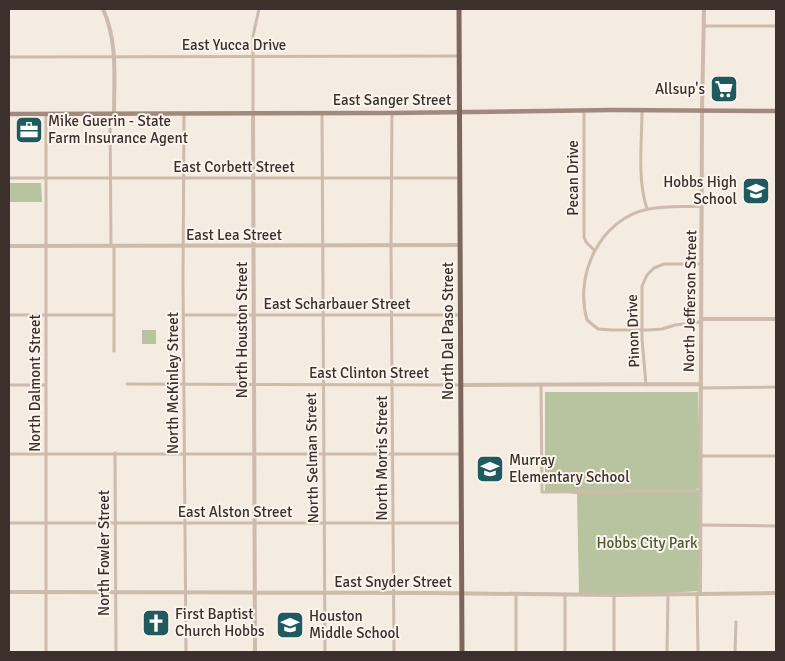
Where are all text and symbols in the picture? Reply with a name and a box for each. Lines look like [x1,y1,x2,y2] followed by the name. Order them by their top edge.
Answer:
[182,36,286,54] street label: East Yucca Drive
[709,74,739,104] supermarket icon: Allsup's
[655,80,705,98] place label: Allsup's
[333,91,451,109] street label: East Sanger Street
[48,112,188,147] place label: Mike Guerin - State Farm Insurance Agent
[14,115,44,145] office icon: Mike Guerin - State Farm Insurance Agent
[564,140,582,216] street label: Pecan Drive
[173,158,295,176] street label: East Corbett Street
[663,173,737,208] place label: Hobbs High School
[741,176,771,206] school or university icon: Hobbs High School
[186,226,282,244] street label: East Lea Street
[680,230,700,372] street label: North Jefferson Street
[233,262,251,398] street label: North Houston Street
[439,262,457,400] street label: North Dal Paso Street
[623,294,643,368] street label: Pinon Drive
[264,295,410,313] street label: East Scharbauer Street
[164,312,182,454] street label: North McKinley Street
[26,314,44,452] street label: North Dalmont Street
[309,364,429,382] street label: East Clinton Street
[302,392,322,524] street label: North Selman Street
[373,396,391,520] street label: North Morris Street
[509,451,630,486] place label: Murray Elementary School
[475,454,505,484] school or university icon: Murray Elementary School
[95,490,113,616] street label: North Fowler Street
[178,503,292,521] street label: East Alston Street
[596,534,698,552] park label: Hobbs City Park
[334,573,452,591] street label: East Snyder Street
[175,605,265,640] place label: First Baptist Church Hobbs
[309,607,400,642] place label: Houston Middle School
[141,608,171,638] church icon: First Baptist Church Hobbs
[275,610,305,640] school or university icon: Houston Middle School

